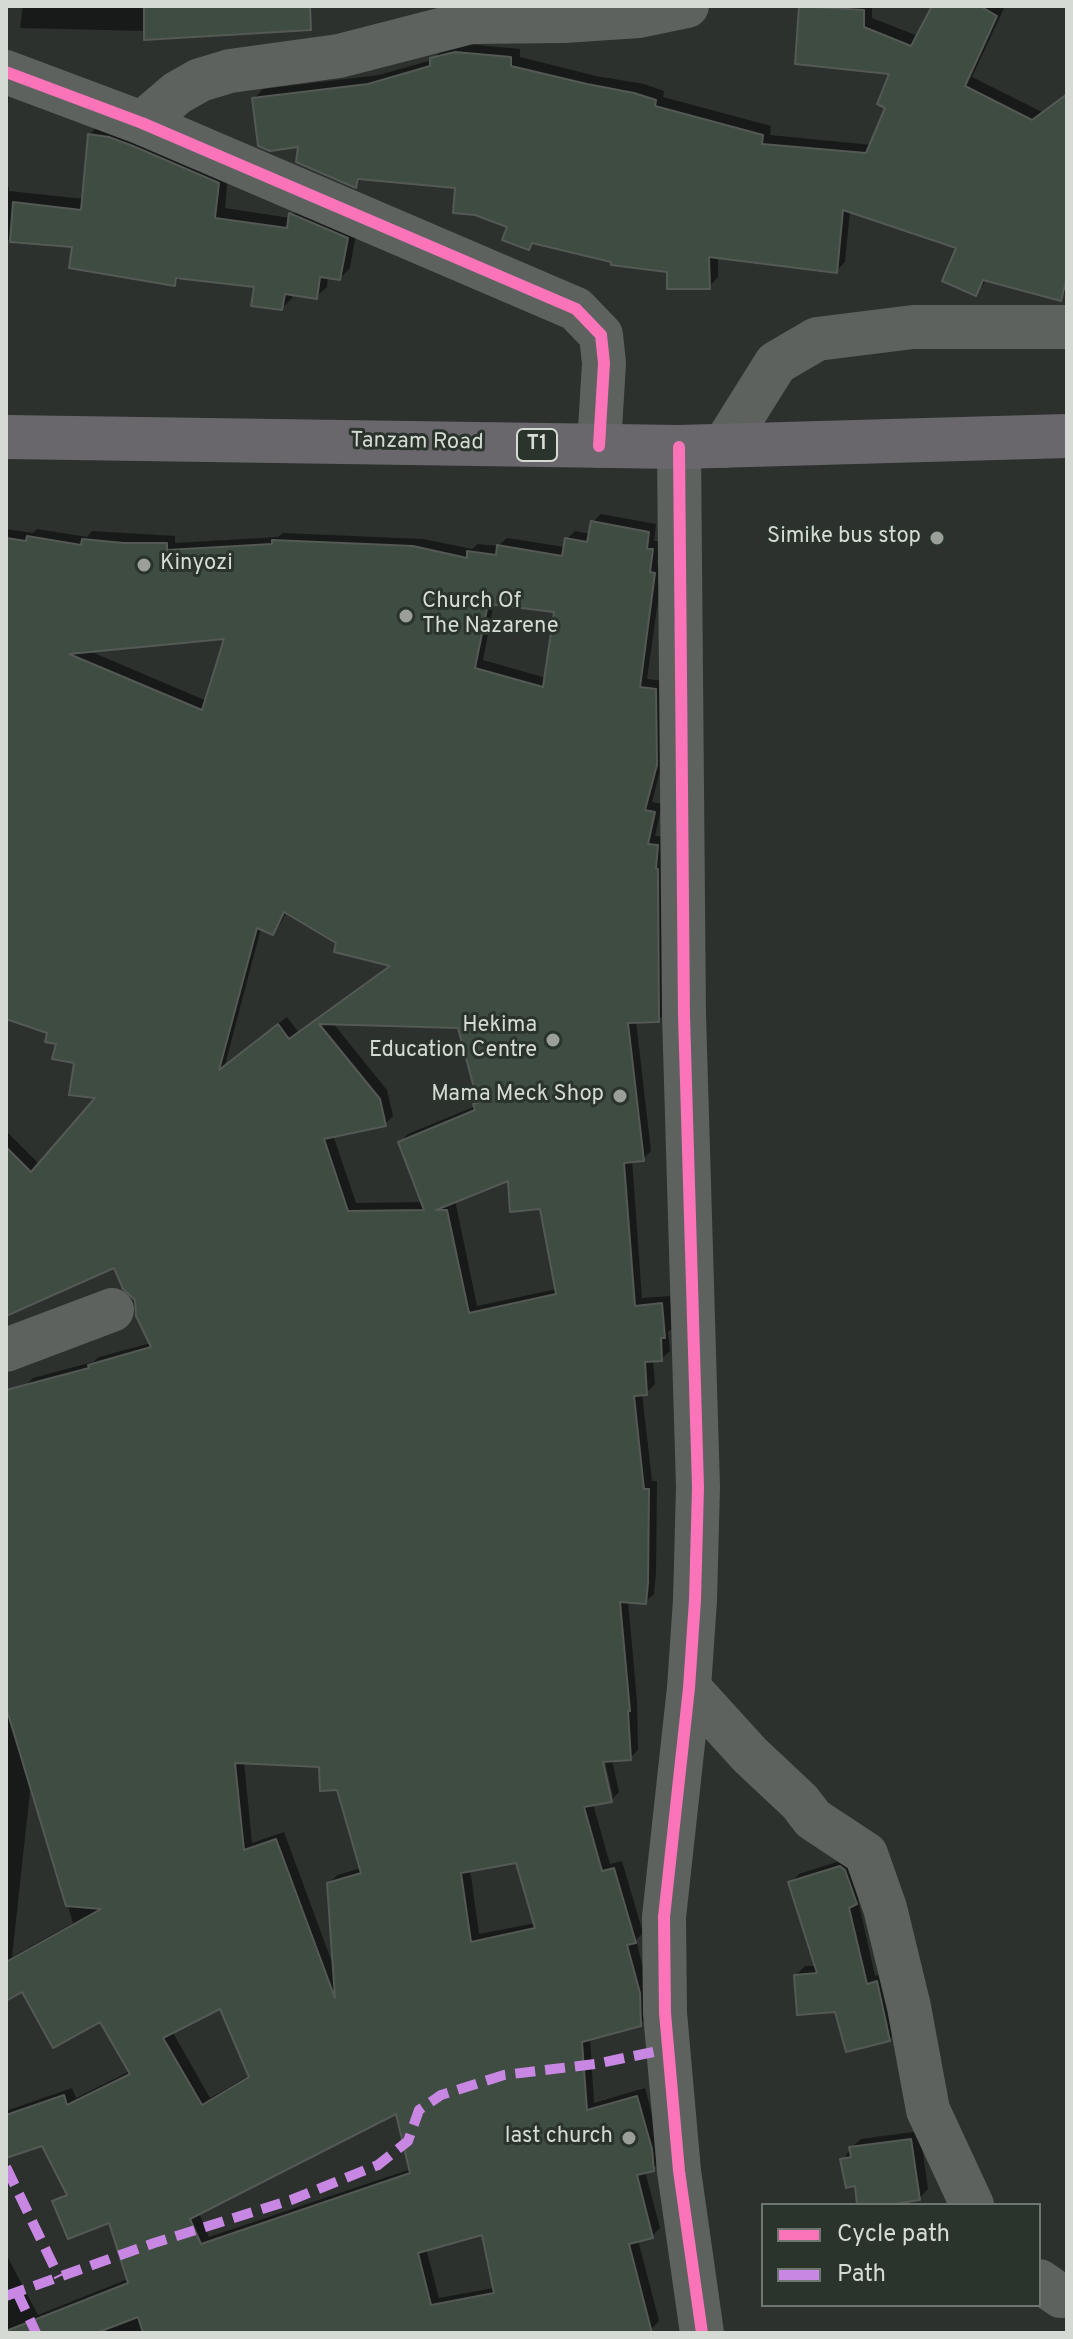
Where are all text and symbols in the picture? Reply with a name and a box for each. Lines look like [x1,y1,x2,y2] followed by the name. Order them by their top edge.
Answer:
[350,429,484,457] street label: Tanzam Road
[517,429,557,461] road number: T1
[767,525,921,551] place label: Simike bus stop
[928,529,946,547] marker: Simike bus stop
[160,552,233,578] place label: Kinyozi
[135,556,153,574] marker: Kinyozi
[422,590,559,642] place label: Church Of The Nazarene
[397,607,415,625] marker: Church Of The Nazarene
[369,1014,537,1066] place label: Hekima Education Centre
[544,1031,562,1049] marker: Hekima Education Centre
[431,1083,604,1109] place label: Mama Meck Shop
[611,1087,629,1105] marker: Mama Meck Shop
[505,2125,613,2151] place label: last church
[620,2129,638,2147] marker: last church
[761,2203,1041,2307] legend
[837,2220,950,2250] text: Cycle path
[837,2260,886,2290] text: Path

